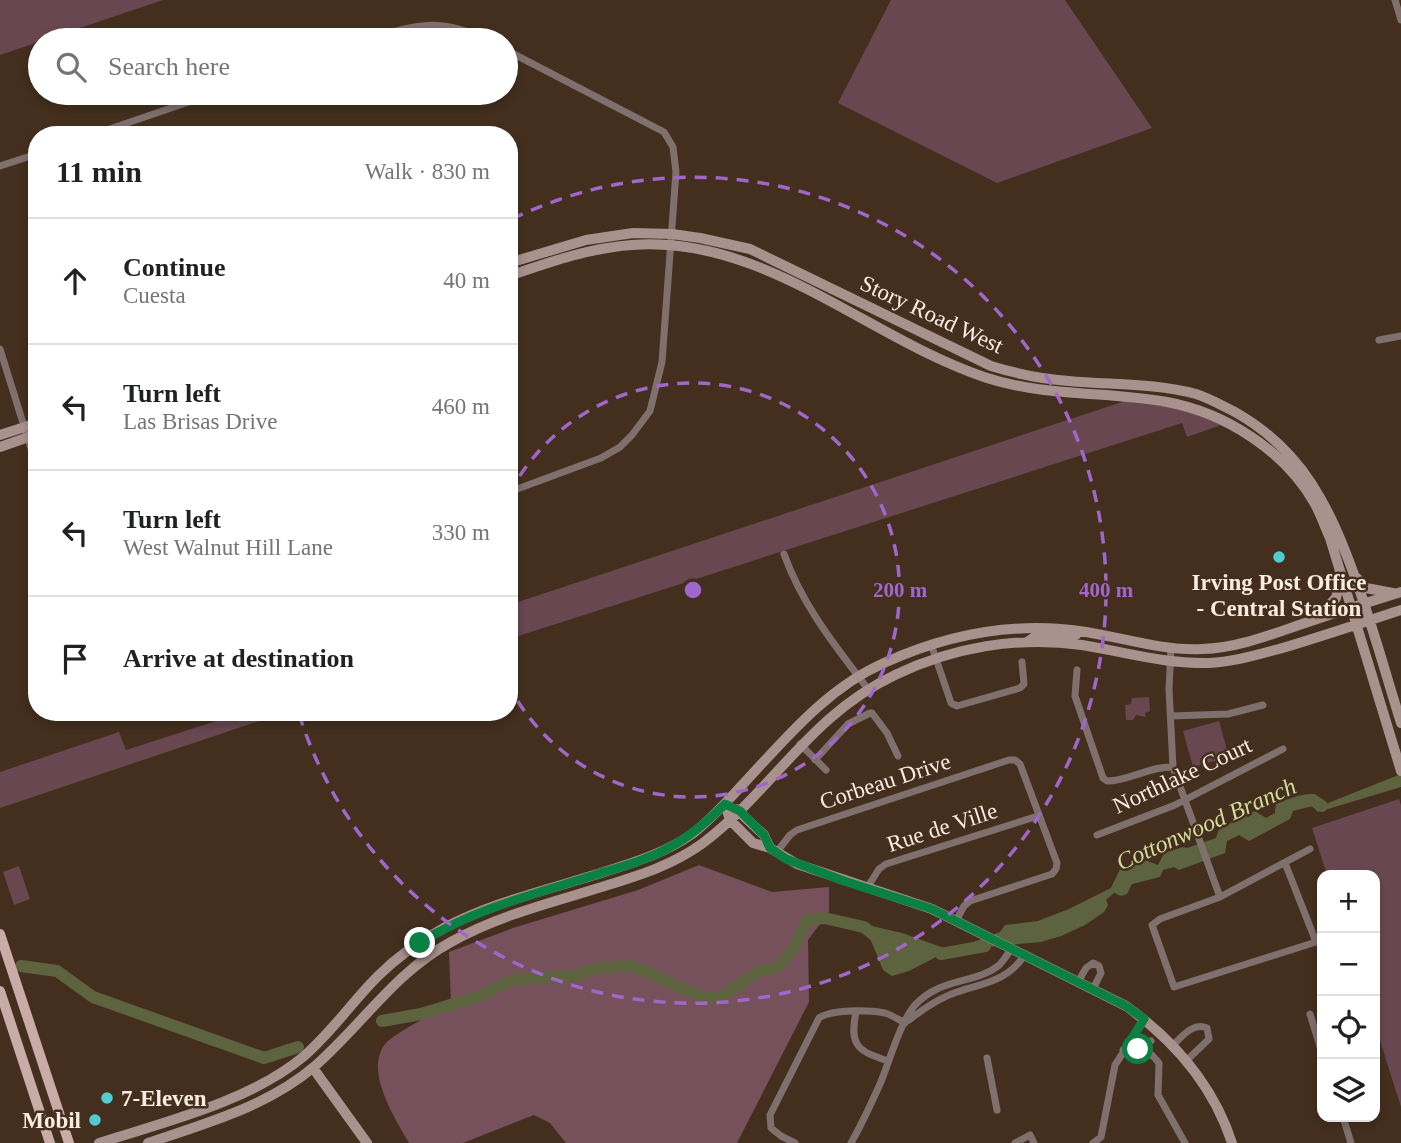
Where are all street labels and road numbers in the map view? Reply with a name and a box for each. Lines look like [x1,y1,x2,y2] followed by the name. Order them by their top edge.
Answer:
[856,270,1008,359] street label: Story Road West
[1109,732,1256,819] street label: Northlake Court
[817,749,954,814] street label: Corbeau Drive
[884,798,1000,857] street label: Rue de Ville

